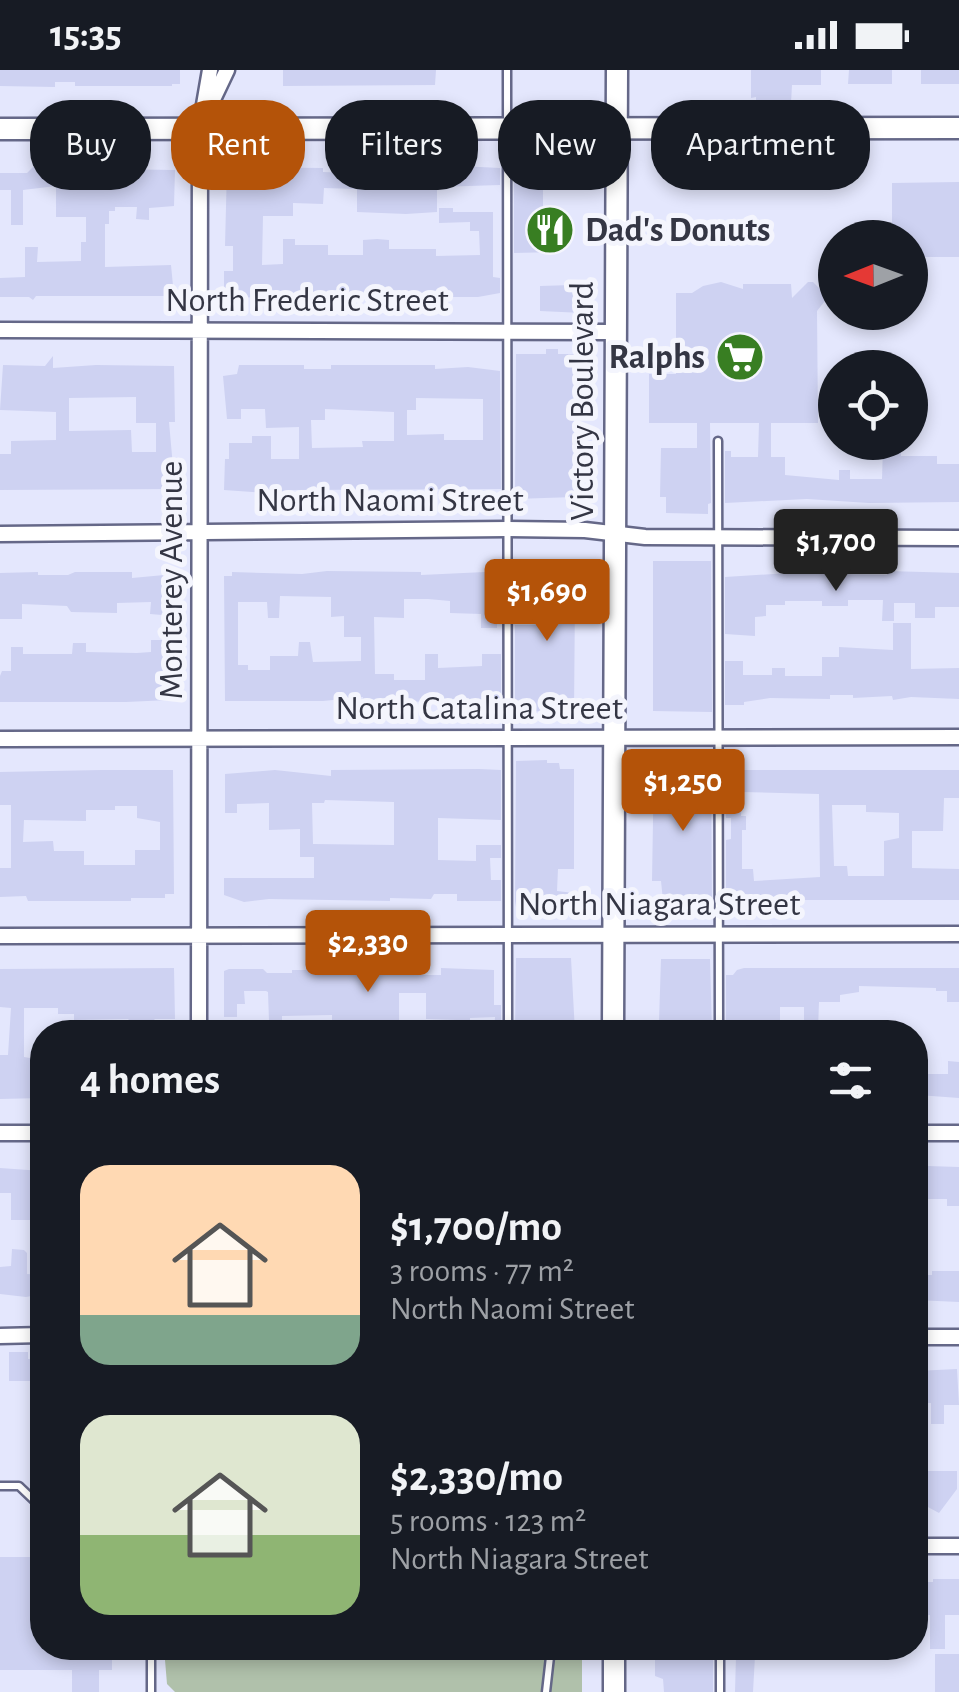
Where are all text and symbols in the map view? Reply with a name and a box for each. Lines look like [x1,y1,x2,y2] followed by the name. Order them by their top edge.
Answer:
[50,16,122,54] text: 15:35
[30,100,151,190] chip: Buy
[171,100,305,190] chip: Rent
[325,100,478,190] chip: Filters
[498,100,631,190] chip: New
[651,100,870,190] chip: Apartment
[524,204,576,256] restaurant icon: Dad's Donuts
[585,213,771,248] place label: Dad's Donuts
[818,220,928,330] north arrow
[818,220,928,460] map controls
[565,281,600,521] street label: Victory Boulevard
[165,283,449,318] street label: North Frederic Street
[714,331,766,383] supermarket icon: Ralphs
[609,340,705,375] place label: Ralphs
[818,350,928,460] button: locate
[154,461,189,699] street label: Monterey Avenue
[256,483,524,518] street label: North Naomi Street
[755,509,917,594] pin: $1,700
[796,525,876,557] text: $1,700
[466,559,628,644] pin: $1,690
[507,575,587,607] text: $1,690
[335,691,623,726] street label: North Catalina Street
[602,749,764,834] pin: $1,250
[644,765,722,797] text: $1,250
[518,887,800,922] street label: North Niagara Street
[287,910,449,995] pin: $2,330
[327,926,409,958] text: $2,330
[823,1053,878,1108] icon: filters
[80,1059,220,1101] text: 4 homes
[160,1205,280,1325] icon: home
[390,1206,562,1248] text: $1,700/mo
[390,1255,574,1287] text: 3 rooms · 77 m²
[390,1293,634,1325] text: North Naomi Street
[160,1455,280,1575] icon: home
[390,1456,563,1498] text: $2,330/mo
[390,1505,586,1537] text: 5 rooms · 123 m²
[390,1543,649,1575] text: North Niagara Street

